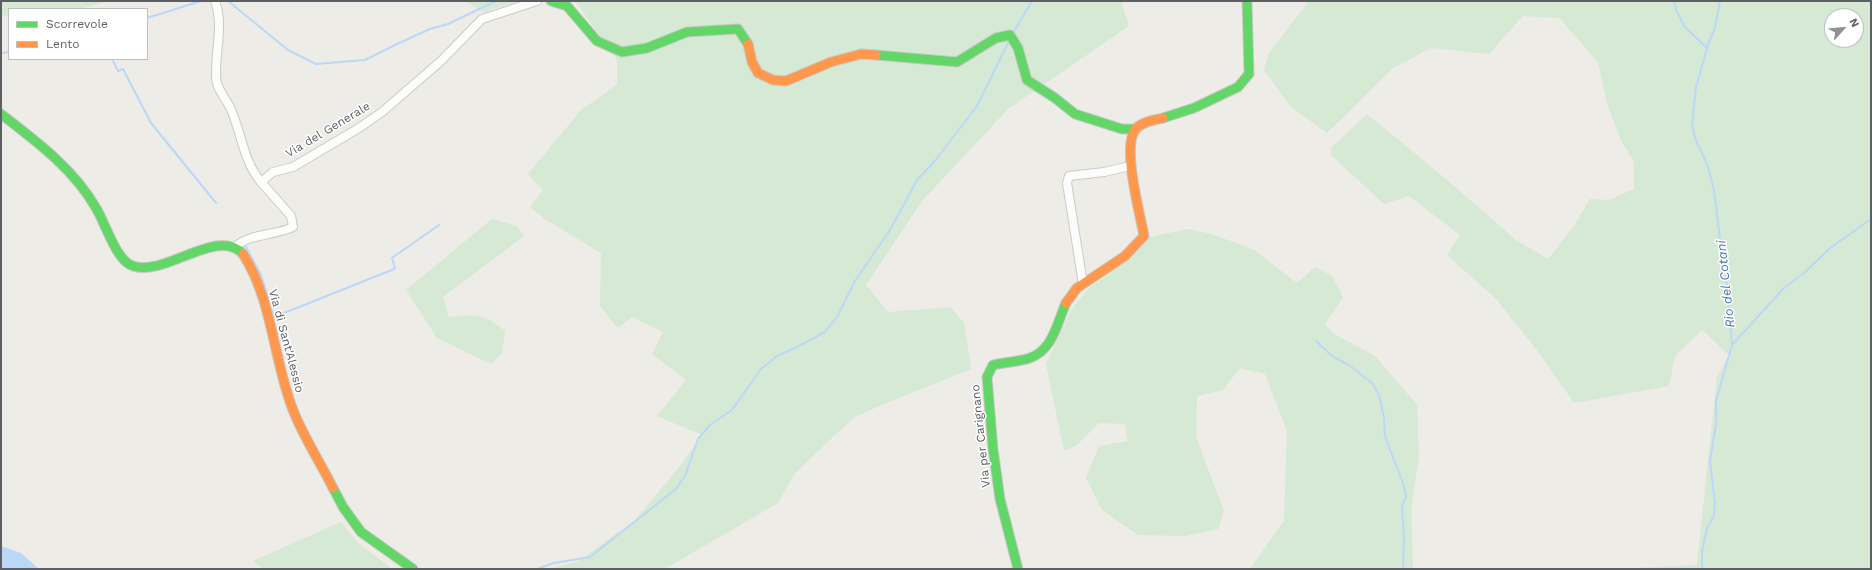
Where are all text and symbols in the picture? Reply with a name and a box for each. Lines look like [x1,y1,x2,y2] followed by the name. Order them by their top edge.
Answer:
[8,8,148,60] legend
[1824,8,1864,48] north arrow
[1847,16,1862,29] text: N
[46,17,108,31] text: Scorrevole
[46,37,80,51] text: Lento
[283,99,373,161] street label: Via del Generale
[1714,239,1738,329] water label: Rio del Cotani
[265,288,307,394] street label: Via di Sant'Alessio
[968,384,994,488] street label: Via per Carignano

